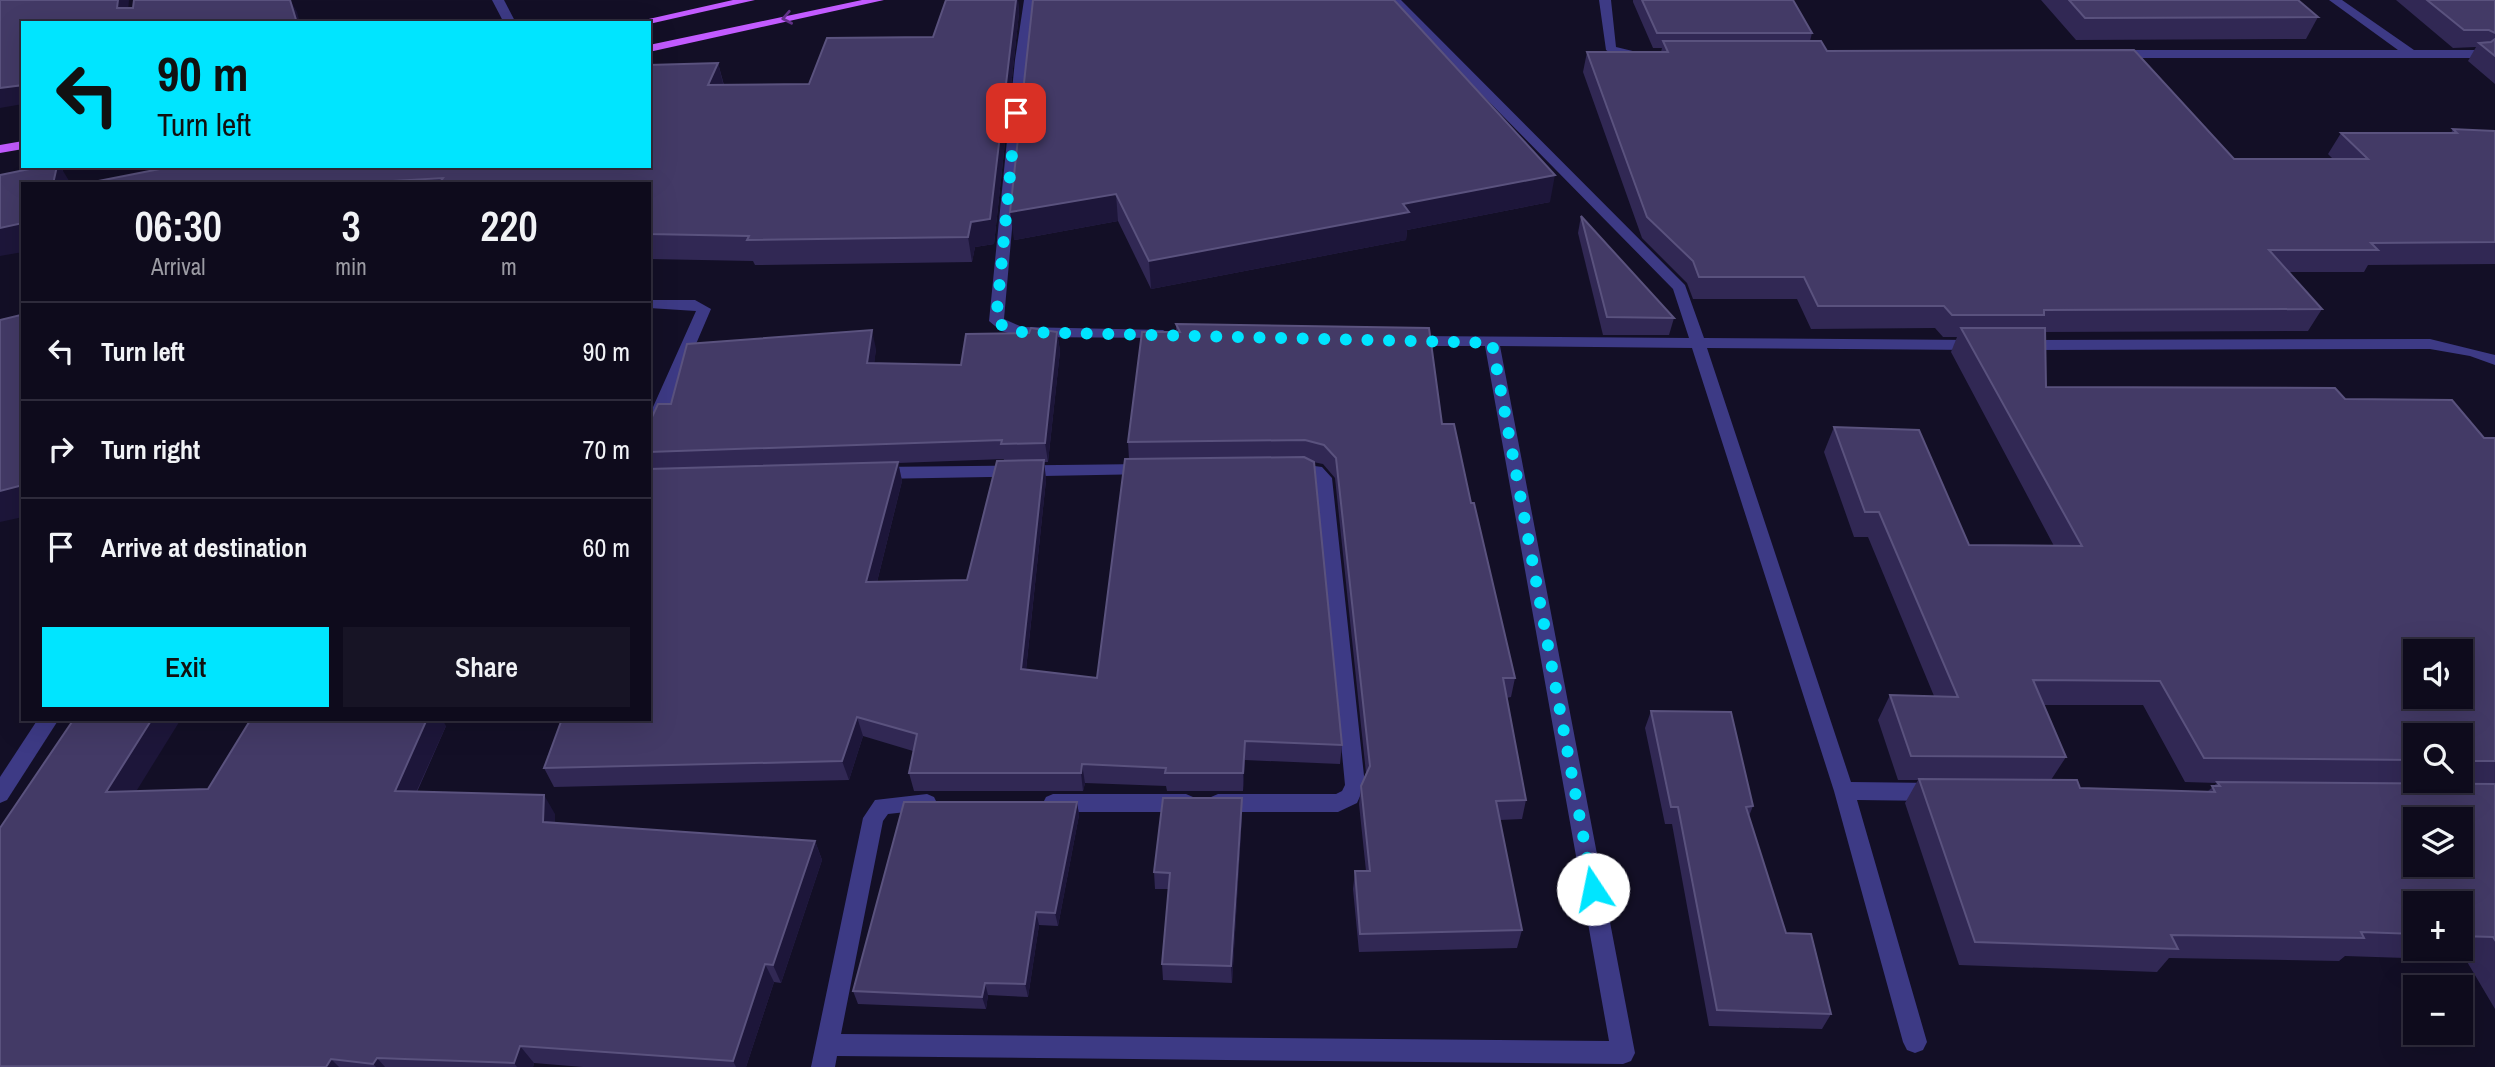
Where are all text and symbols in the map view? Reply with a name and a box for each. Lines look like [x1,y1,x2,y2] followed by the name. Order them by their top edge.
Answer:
[781,9,793,24] one-way arrow
[157,40,249,106] text: 90 m
[42,49,133,140] icon: left
[986,83,1046,143] pin
[997,94,1035,132] icon: arrive
[157,103,251,146] text: Turn left
[134,198,222,254] text: 06:30
[341,198,361,254] text: 3
[480,198,538,254] text: 220
[151,251,205,282] text: Arrival
[335,251,367,282] text: min
[501,251,517,282] text: m
[42,332,80,370] icon: left
[101,334,185,369] text: Turn left
[583,334,630,369] text: 90 m
[42,430,80,468] icon: right
[101,432,200,467] text: Turn right
[583,432,630,467] text: 70 m
[42,528,80,566] icon: arrive
[101,530,307,565] text: Arrive at destination
[583,530,630,565] text: 60 m
[42,627,329,707] button: Exit
[343,627,630,707] button: Share
[2403,639,2473,1045] map controls
[2403,639,2473,709] button: sound
[2403,723,2473,793] button: search
[2403,807,2473,877] button: layers
[1556,852,1630,926] position arrow
[2403,891,2473,961] button: +
[2403,975,2473,1045] button: −

